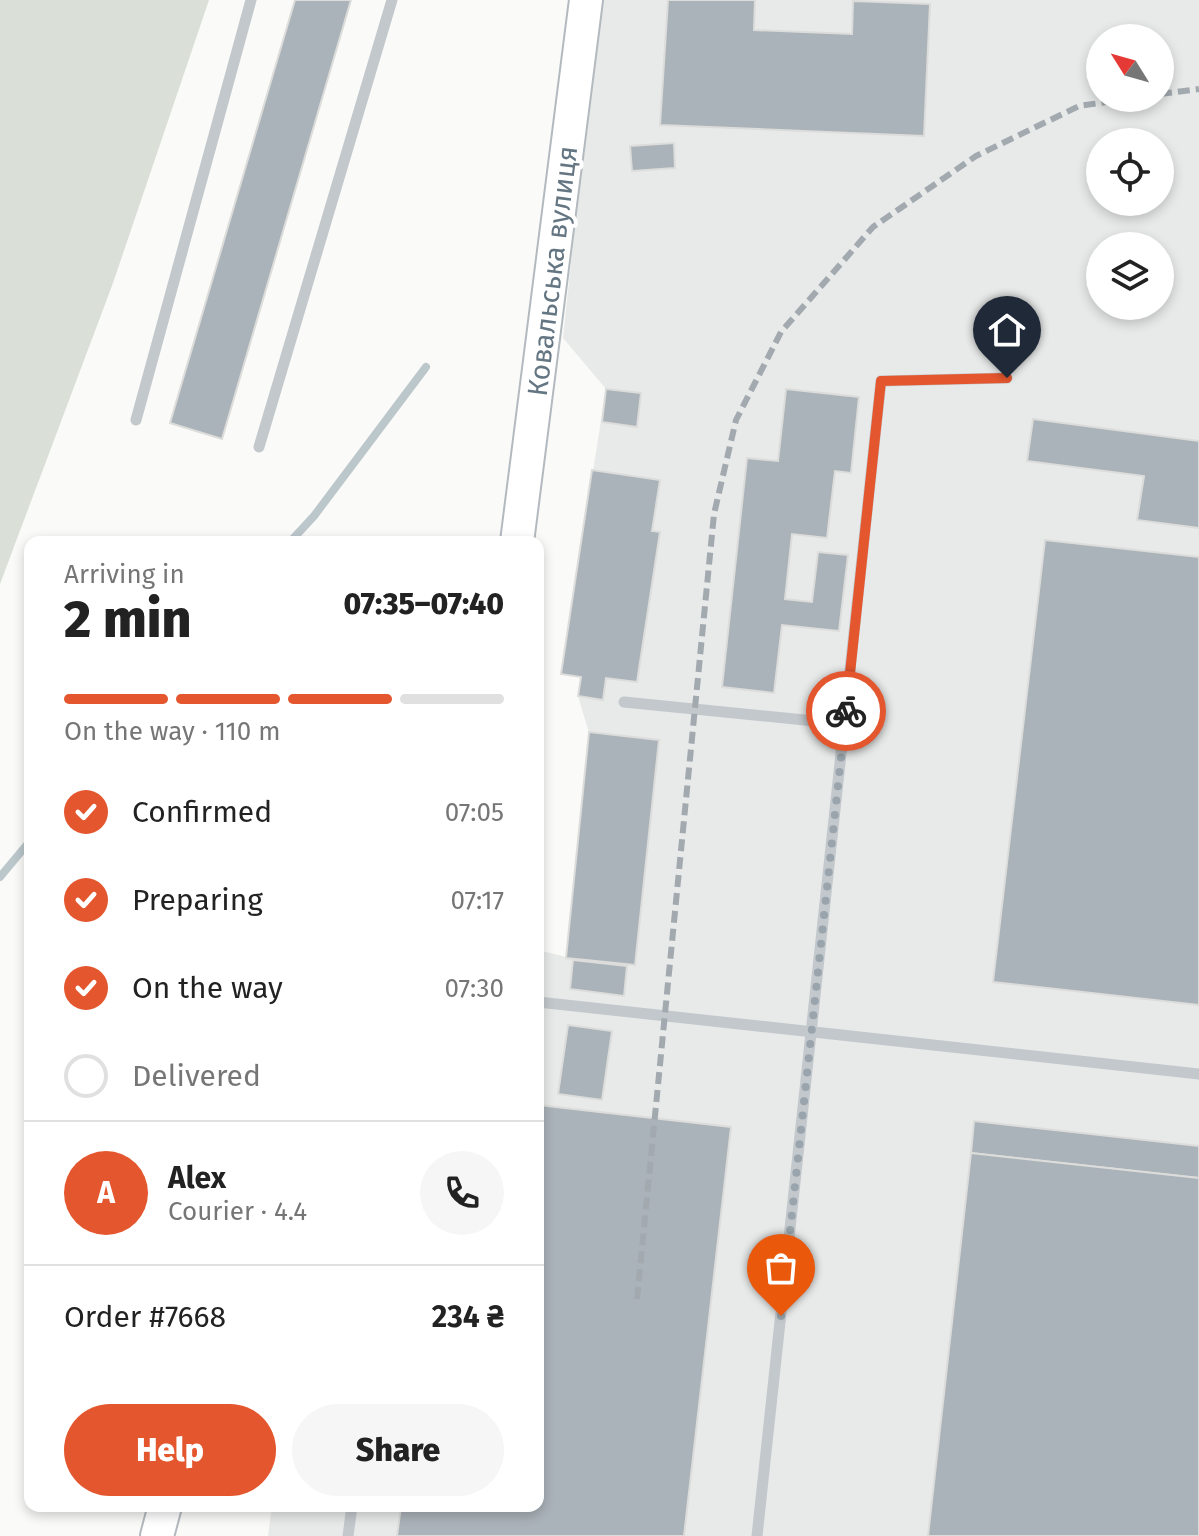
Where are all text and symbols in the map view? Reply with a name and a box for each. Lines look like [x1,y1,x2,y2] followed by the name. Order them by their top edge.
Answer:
[1086,24,1174,112] north arrow
[1086,24,1174,320] map controls
[1086,128,1174,216] button: locate
[521,144,584,398] street label: Ковальська вулиця
[1086,232,1174,320] button: layers
[973,296,1041,378] pin
[985,308,1029,352] icon: home
[64,559,185,590] text: Arriving in
[343,586,504,622] text: 07:35–07:40
[64,588,191,651] text: 2 min
[806,671,886,751] courier
[824,689,868,733] icon: bike
[64,716,281,747] text: On the way · 110 m
[64,790,108,834] icon: check
[132,794,272,830] text: Confirmed
[445,797,504,828] text: 07:05
[64,878,108,922] icon: check
[132,882,263,918] text: Preparing
[450,885,504,916] text: 07:17
[64,966,108,1010] icon: check
[132,970,283,1006] text: On the way
[445,973,504,1004] text: 07:30
[132,1058,261,1094] text: Delivered
[420,1151,504,1235] button: phone
[168,1160,226,1196] text: Alex
[97,1175,115,1211] text: A
[168,1196,307,1227] text: Courier · 4.4
[747,1234,815,1316] pin
[759,1246,803,1290] icon: bag
[64,1299,226,1335] text: Order #7668
[432,1299,504,1335] text: 234 ₴
[64,1404,276,1496] button: Help
[292,1404,504,1496] button: Share

